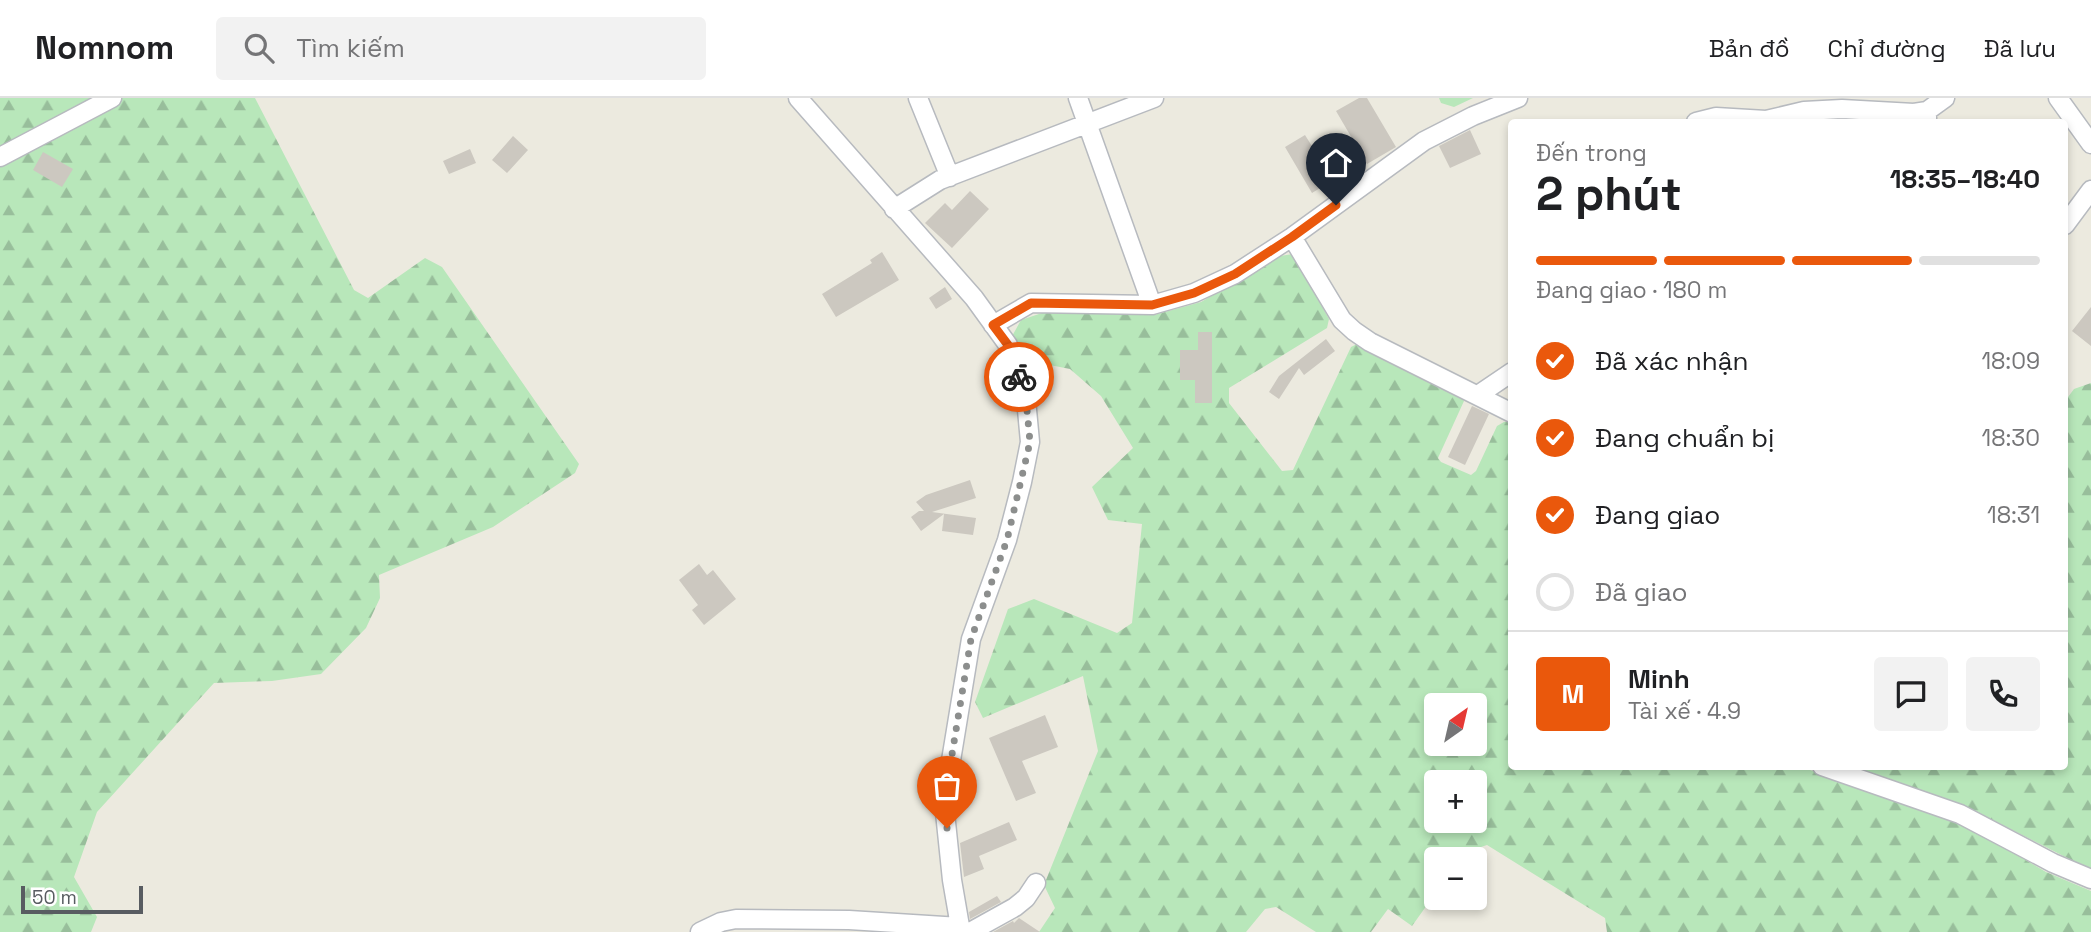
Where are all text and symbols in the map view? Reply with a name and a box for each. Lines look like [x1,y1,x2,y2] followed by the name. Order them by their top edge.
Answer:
[216,17,706,80] search box
[35,27,174,69] text: Nomnom
[240,29,278,67] icon: search
[296,31,405,65] text: Tìm kiếm
[1709,33,1790,64] text: Bản đồ
[1828,33,1946,64] text: Chỉ đường
[1984,33,2056,64] text: Đã lưu
[1306,133,1366,205] pin
[1536,138,1647,168] text: Đến trong
[1317,144,1355,182] icon: home
[1890,162,2040,196] text: 18:35–18:40
[1536,165,1682,223] text: 2 phút
[1536,275,1727,305] text: Đang giao · 180 m
[984,342,1054,412] courier
[1536,342,1574,380] icon: check
[1595,344,1749,378] text: Đã xác nhận
[1981,346,2040,376] text: 18:09
[1000,358,1038,396] icon: bike
[1536,419,1574,457] icon: check
[1595,421,1774,455] text: Đang chuẩn bị
[1982,423,2040,453] text: 18:30
[1536,496,1574,534] icon: check
[1595,498,1720,532] text: Đang giao
[1987,500,2040,530] text: 18:31
[1595,575,1688,609] text: Đã giao
[1874,657,1948,731] button: chat
[1966,657,2040,731] button: phone
[1628,662,1690,696] text: Minh
[1562,677,1584,711] text: M
[1424,693,1488,756] north arrow
[1424,693,1487,910] map controls
[1628,696,1741,726] text: Tài xế · 4.9
[917,756,977,828] pin
[928,767,966,805] icon: bag
[1424,770,1487,833] button: +
[1424,847,1487,910] button: −
[21,883,144,915] scale bar
[32,885,77,910] text: 50 m

